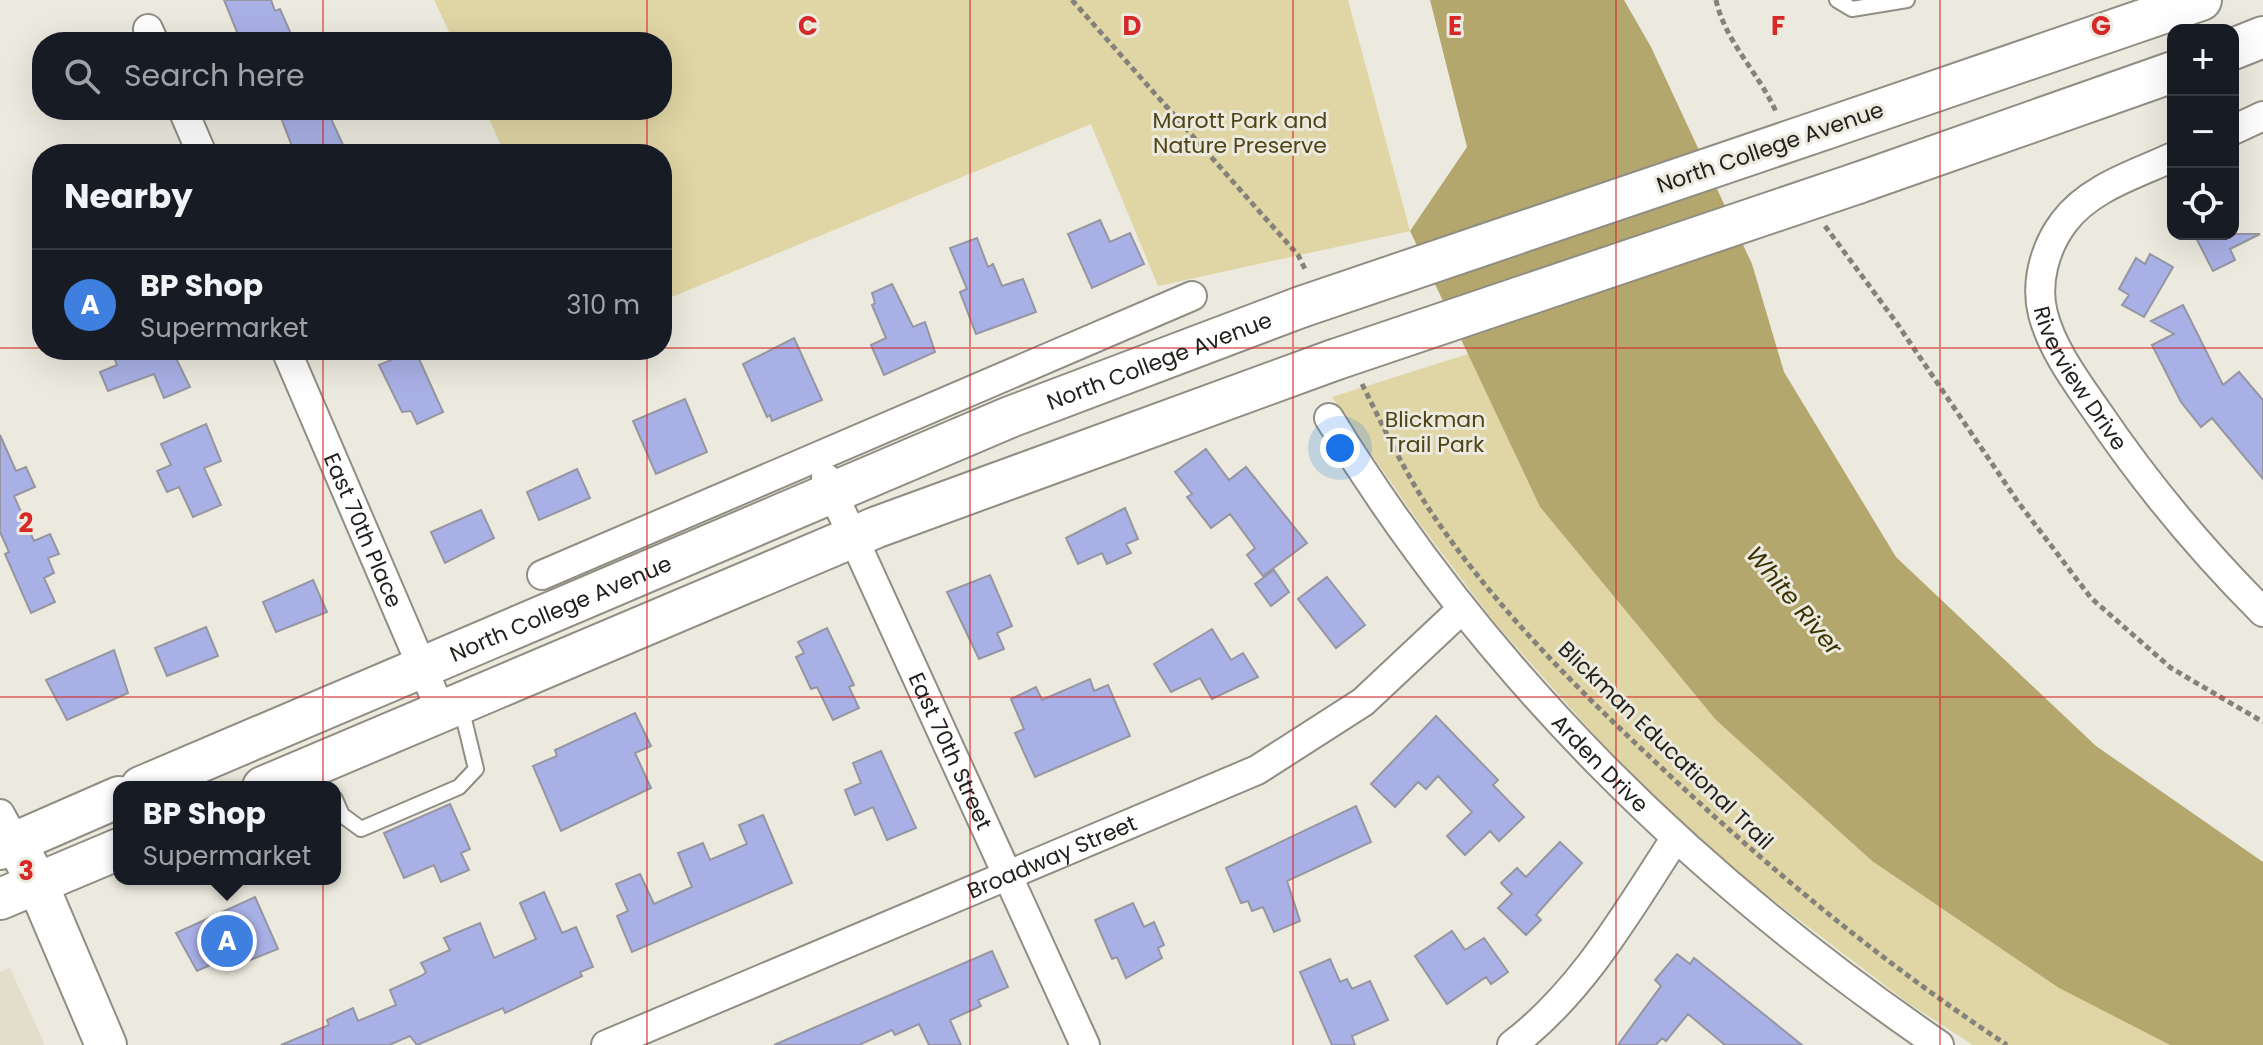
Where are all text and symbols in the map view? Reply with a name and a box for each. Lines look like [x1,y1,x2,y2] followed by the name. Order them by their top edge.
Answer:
[798,8,818,44] text: C
[1123,8,1142,44] text: D
[1448,8,1462,44] text: E
[1771,8,1785,44] text: F
[2091,8,2111,44] text: G
[2167,24,2239,240] map controls
[2167,24,2239,96] button: +
[32,32,672,120] search box
[60,54,104,98] icon: search
[124,54,305,97] text: Search here
[1652,94,1888,201] street label: North College Avenue
[2167,96,2239,168] button: −
[1153,105,1327,161] park label: Marott Park and Nature Preserve
[2167,168,2239,240] button: locate
[64,172,193,220] text: Nearby
[140,264,263,307] text: BP Shop
[80,287,100,323] text: A
[566,287,640,323] text: 310 m
[2026,303,2134,457] street label: Riverview Drive
[1042,304,1276,418] street label: North College Avenue
[140,310,308,346] text: Supermarket
[1385,404,1485,460] park label: Blickman Trail Park
[1320,428,1360,468] your location
[316,448,410,612] street label: East 70th Place
[19,505,34,541] text: 2
[1739,539,1851,663] water label: White River
[445,548,676,670] street label: North College Avenue
[1551,634,1780,857] street label: Blickman Educational Trail
[901,667,1000,835] street label: East 70th Street
[1544,708,1655,820] street label: Arden Drive
[113,781,341,885] popup
[143,792,266,835] text: BP Shop
[963,808,1142,907] street label: Broadway Street
[143,838,311,874] text: Supermarket
[18,853,34,889] text: 3
[201,911,253,971] pin: A

